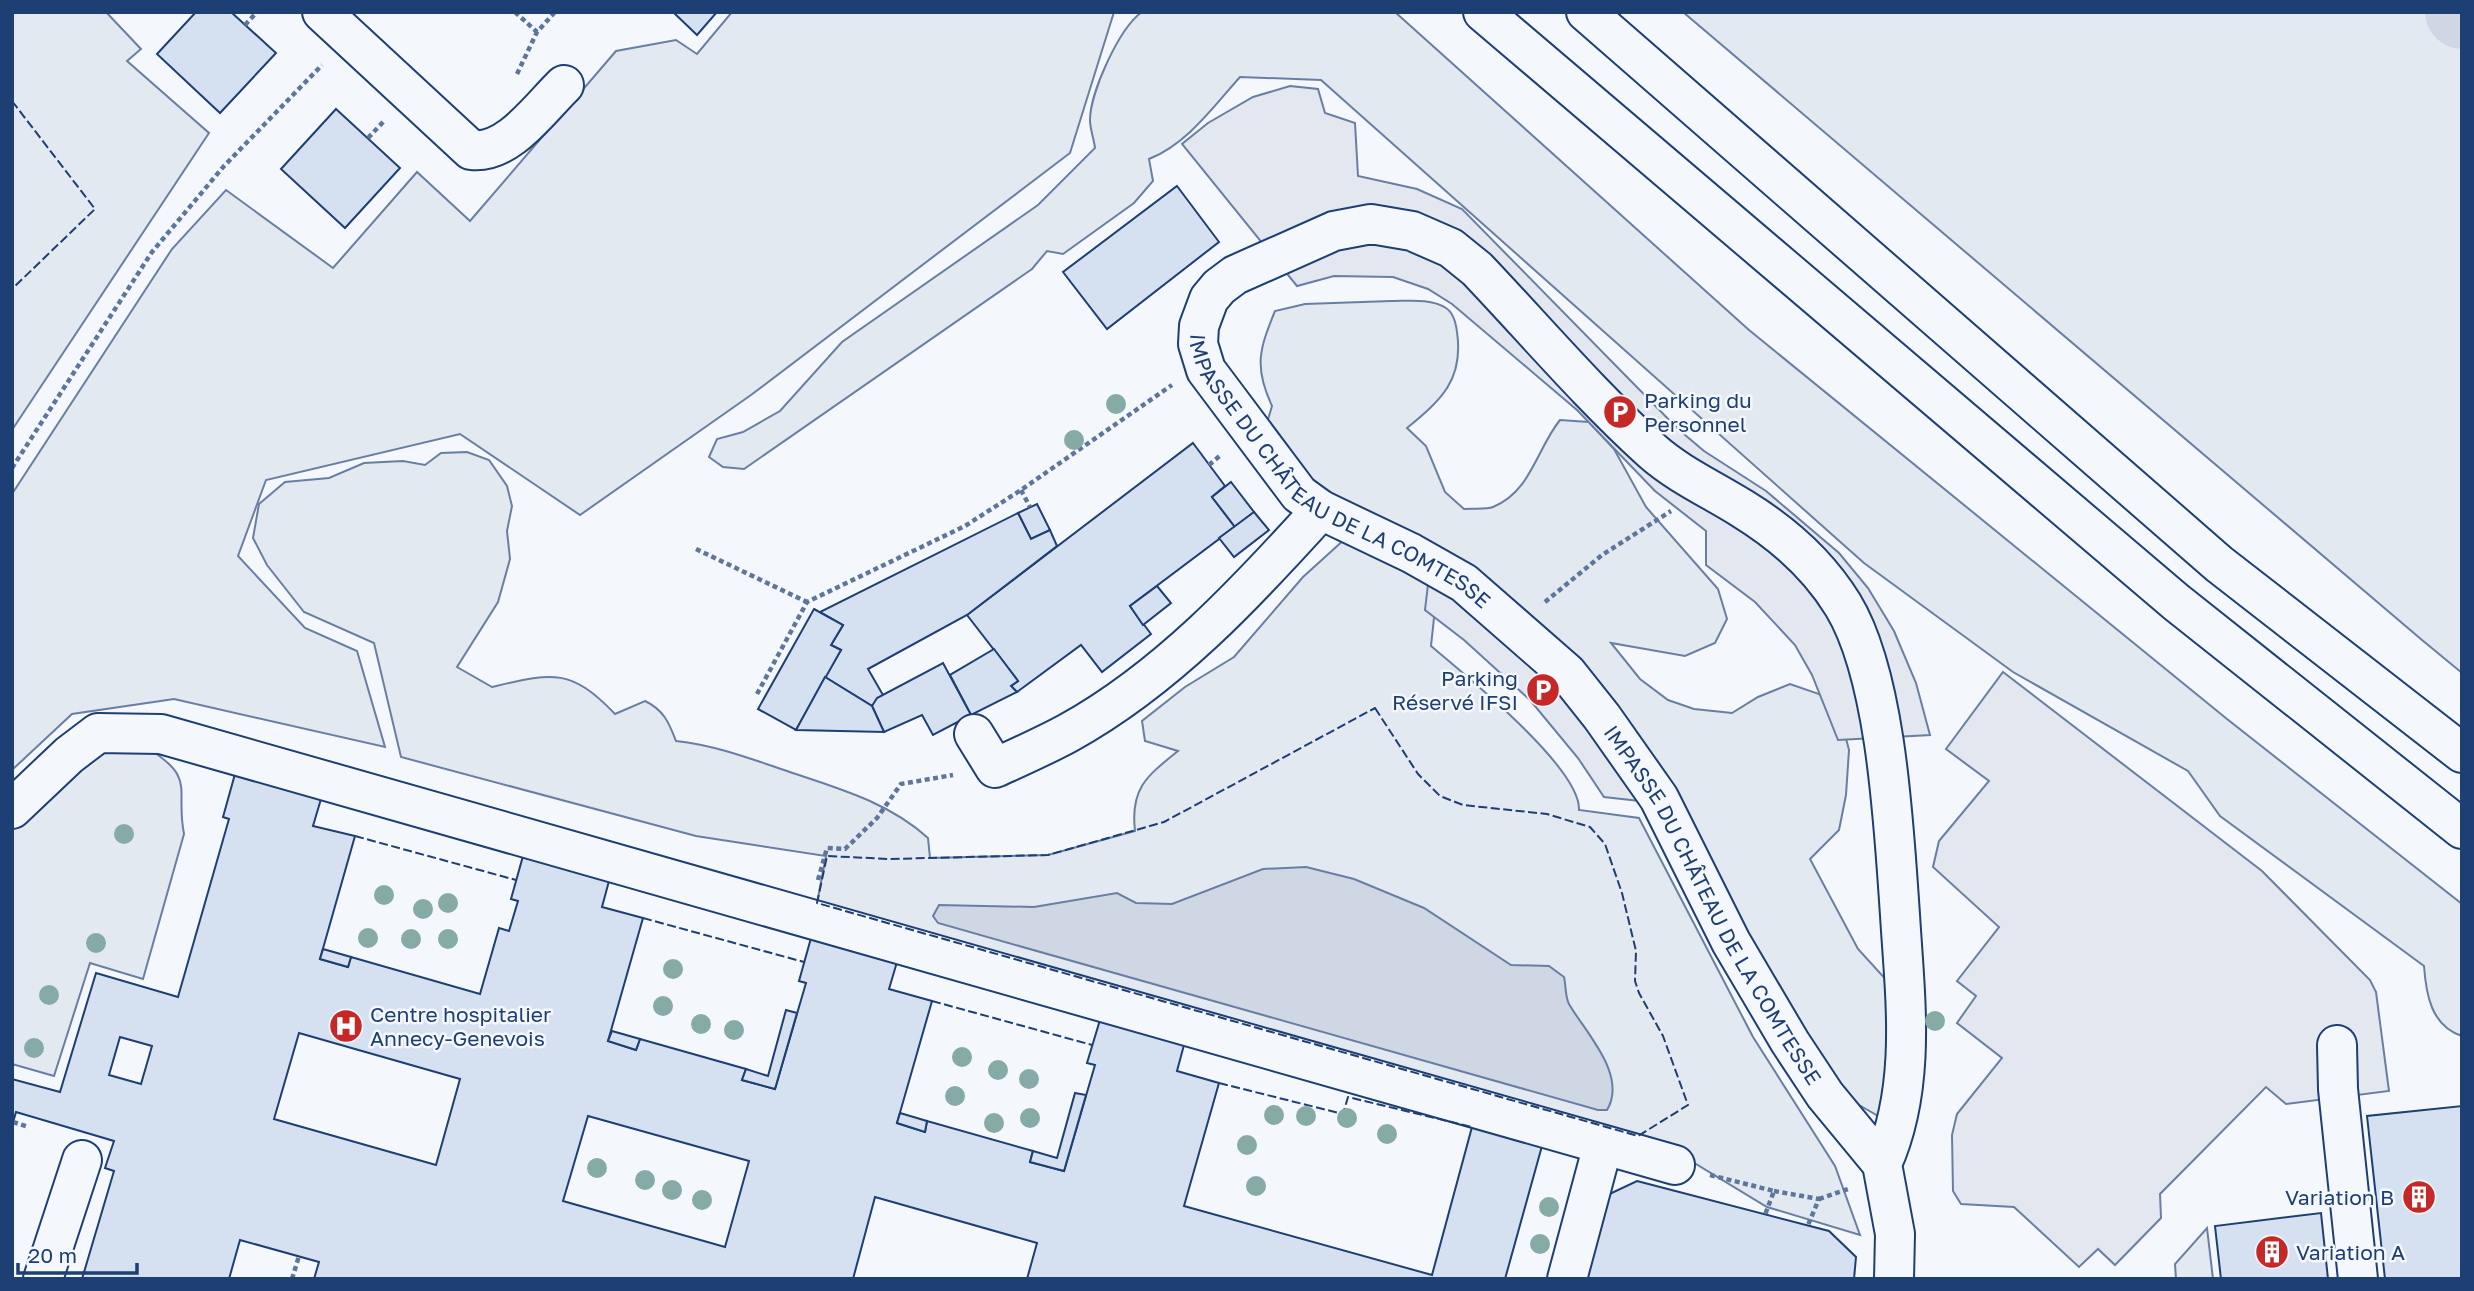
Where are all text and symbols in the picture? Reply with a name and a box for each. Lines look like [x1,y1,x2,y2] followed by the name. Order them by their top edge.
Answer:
[1185,333,1496,613] street label: IMPASSE DU CHÂTEAU DE LA COMTESSE
[1644,387,1752,437] place label: Parking du Personnel
[1601,393,1639,431] parking icon: Parking du Personnel
[1392,665,1518,715] place label: Parking Réservé IFSI
[1524,671,1562,709] parking icon: Parking Réservé IFSI
[1599,720,1827,1089] street label: IMPASSE DU CHÂTEAU DE LA COMTESSE
[370,1001,551,1051] place label: Centre hospitalier Annecy-Genevois
[327,1007,365,1045] hospital icon: Centre hospitalier Annecy-Genevois
[2400,1178,2438,1216] building icon: Variation B
[2285,1184,2394,1210] place label: Variation B
[18,1232,136,1276] scale bar
[2253,1233,2291,1271] building icon: Variation A
[2296,1239,2405,1265] place label: Variation A
[28,1242,77,1268] text: 20 m

